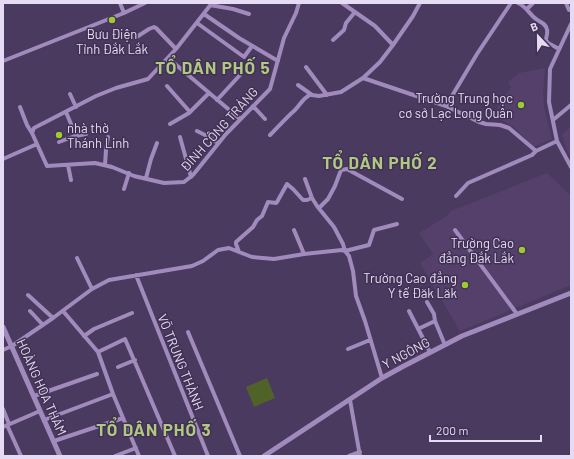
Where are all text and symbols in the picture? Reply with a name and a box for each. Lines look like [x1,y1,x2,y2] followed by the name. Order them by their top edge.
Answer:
[107,15,117,25] marker: Bưu Điện Tỉnh Đắk Lắk
[518,16,558,56] north arrow
[528,19,540,34] text: B
[76,26,148,57] place label: Bưu Điện Tỉnh Đắk Lắk
[155,55,271,77] district label: TỔ DÂN PHỐ 5
[177,84,261,174] street label: ĐINH CÔNG TRÁNG
[398,90,513,121] place label: Trường Trung học cơ sở Lạc Long Quân
[516,100,526,110] marker: Trường Trung học cơ sở Lạc Long Quân
[67,120,129,151] place label: nhà thờ Thánh Linh
[54,130,64,140] marker: nhà thờ Thánh Linh
[322,150,438,172] district label: TỔ DÂN PHỐ 2
[439,235,514,266] place label: Trường Cao đẳng Đắk Lắk
[517,245,527,255] marker: Trường Cao đẳng Đắk Lắk
[363,270,457,301] place label: Trường Cao đẳng Y tế Đăk Lăk
[460,280,470,290] marker: Trường Cao đẳng Y tế Đăk Lăk
[154,312,208,412] street label: VÕ TRUNG THÀNH
[379,334,433,372] street label: Y NGÔNG
[14,336,70,438] street label: HOÀNG HOA THÁM
[96,417,212,439] district label: TỔ DÂN PHỐ 3
[430,417,541,443] scale bar
[436,423,468,437] text: 200 m

